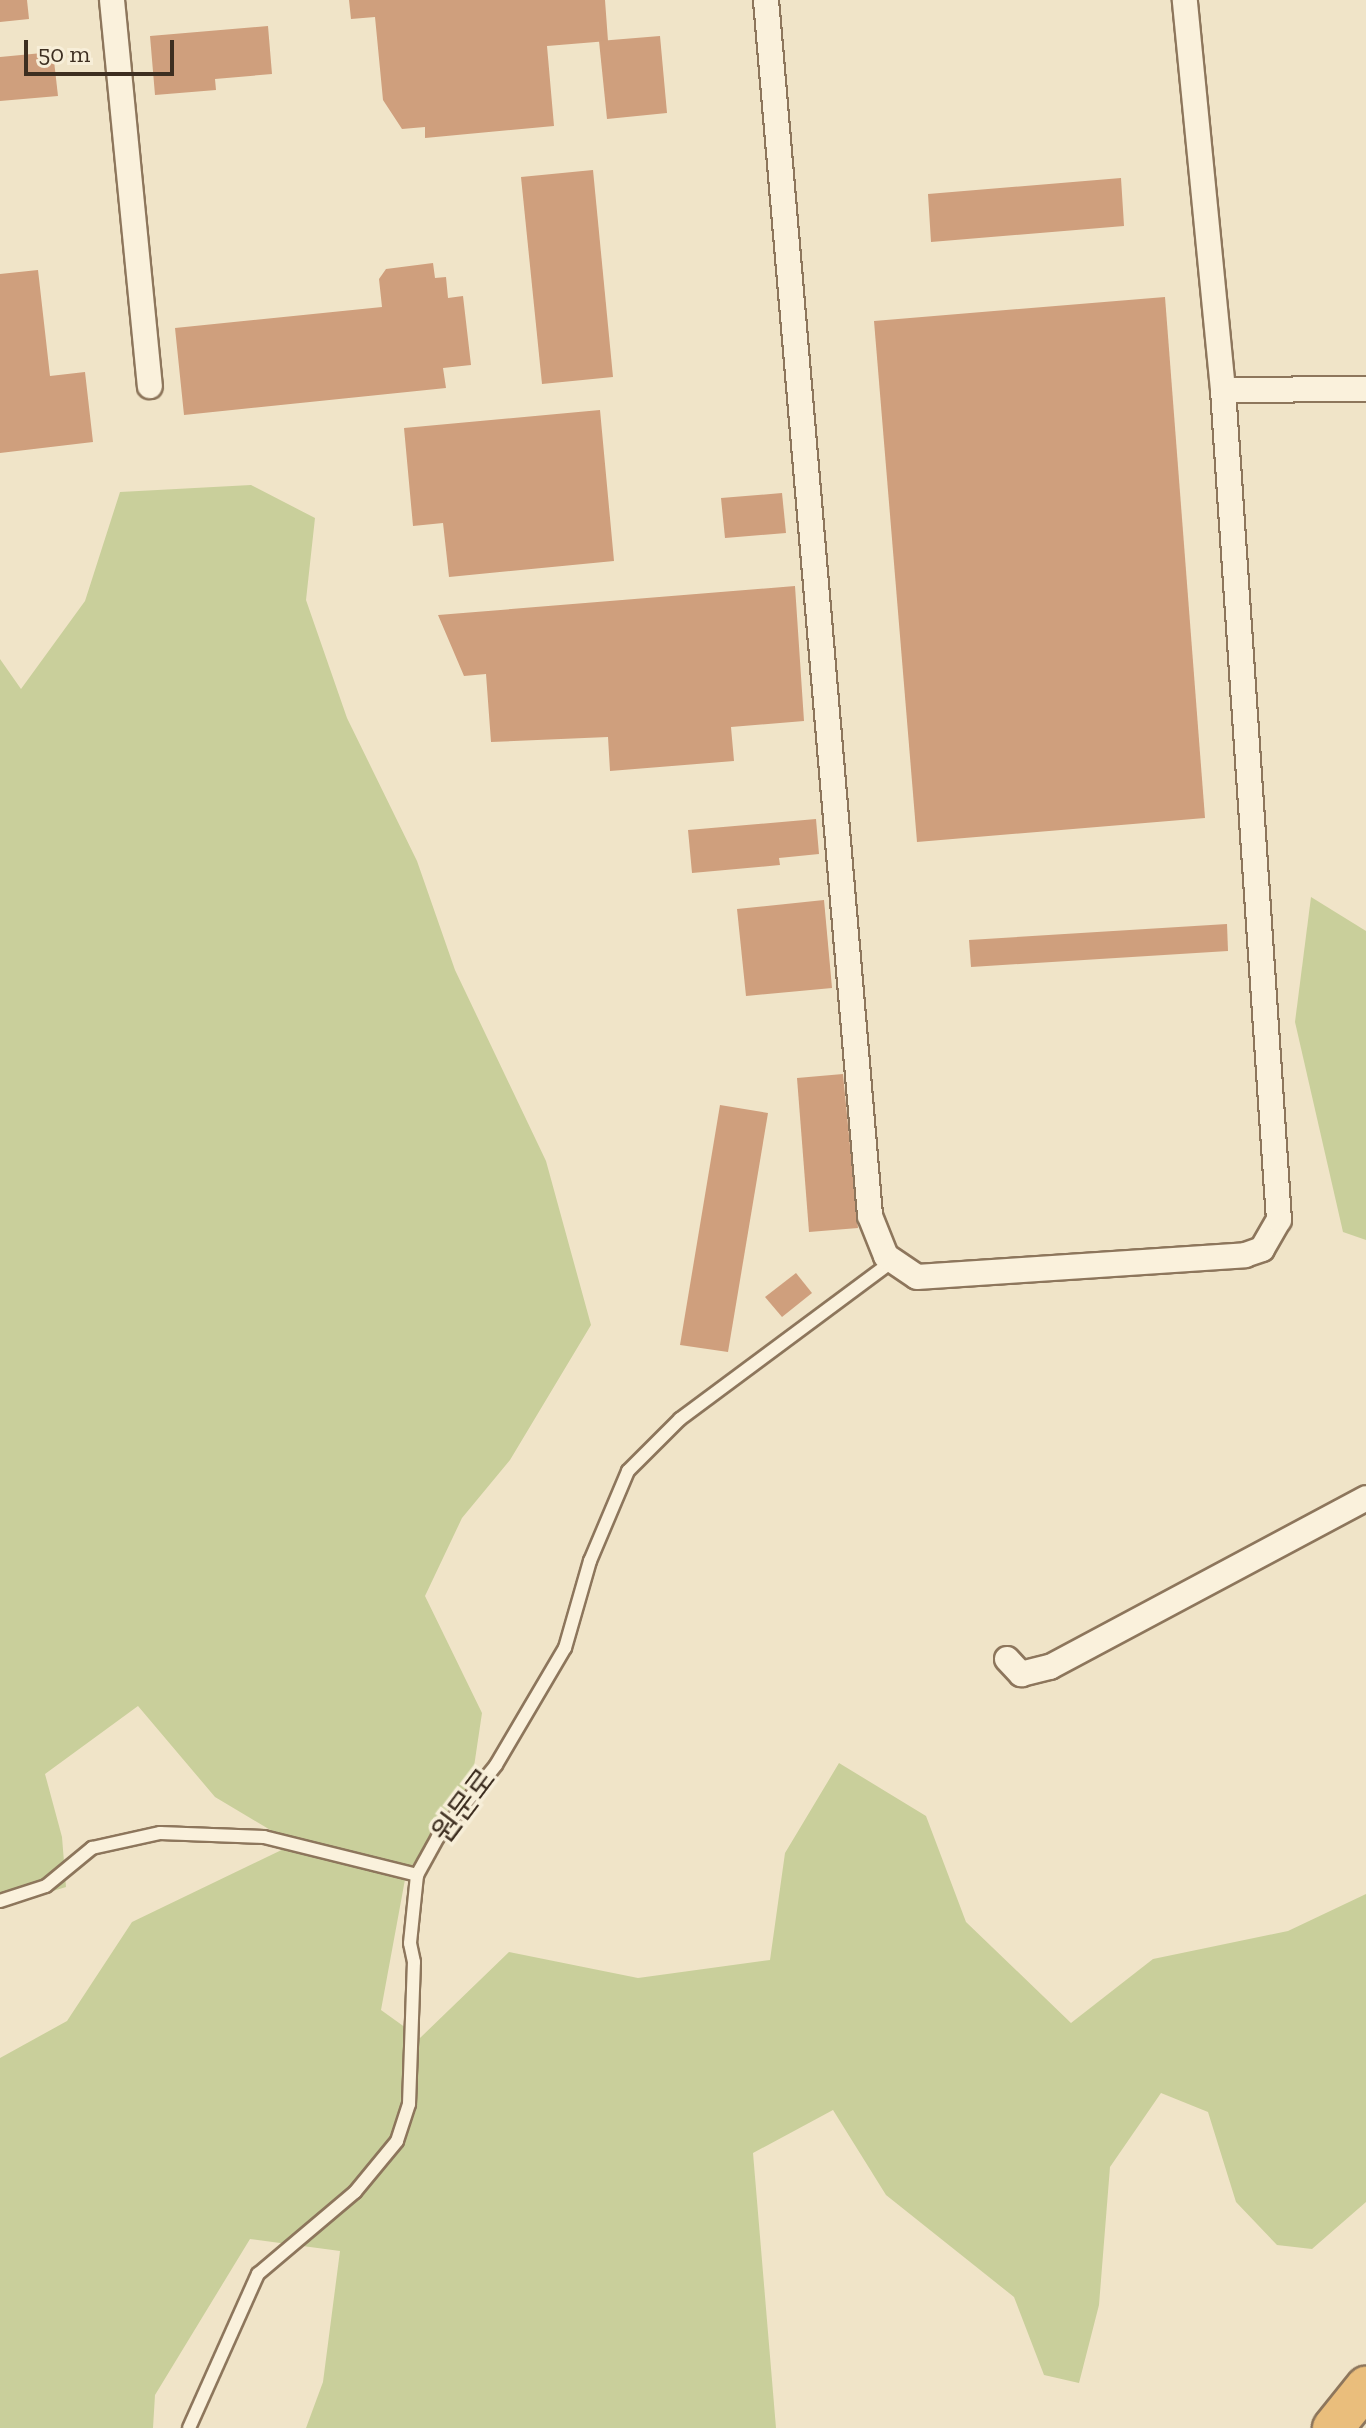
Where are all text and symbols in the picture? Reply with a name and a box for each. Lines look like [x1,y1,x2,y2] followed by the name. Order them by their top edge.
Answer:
[28,24,178,74] scale bar
[38,39,90,68] text: 50 m
[425,1762,503,1850] street label: 원문로

